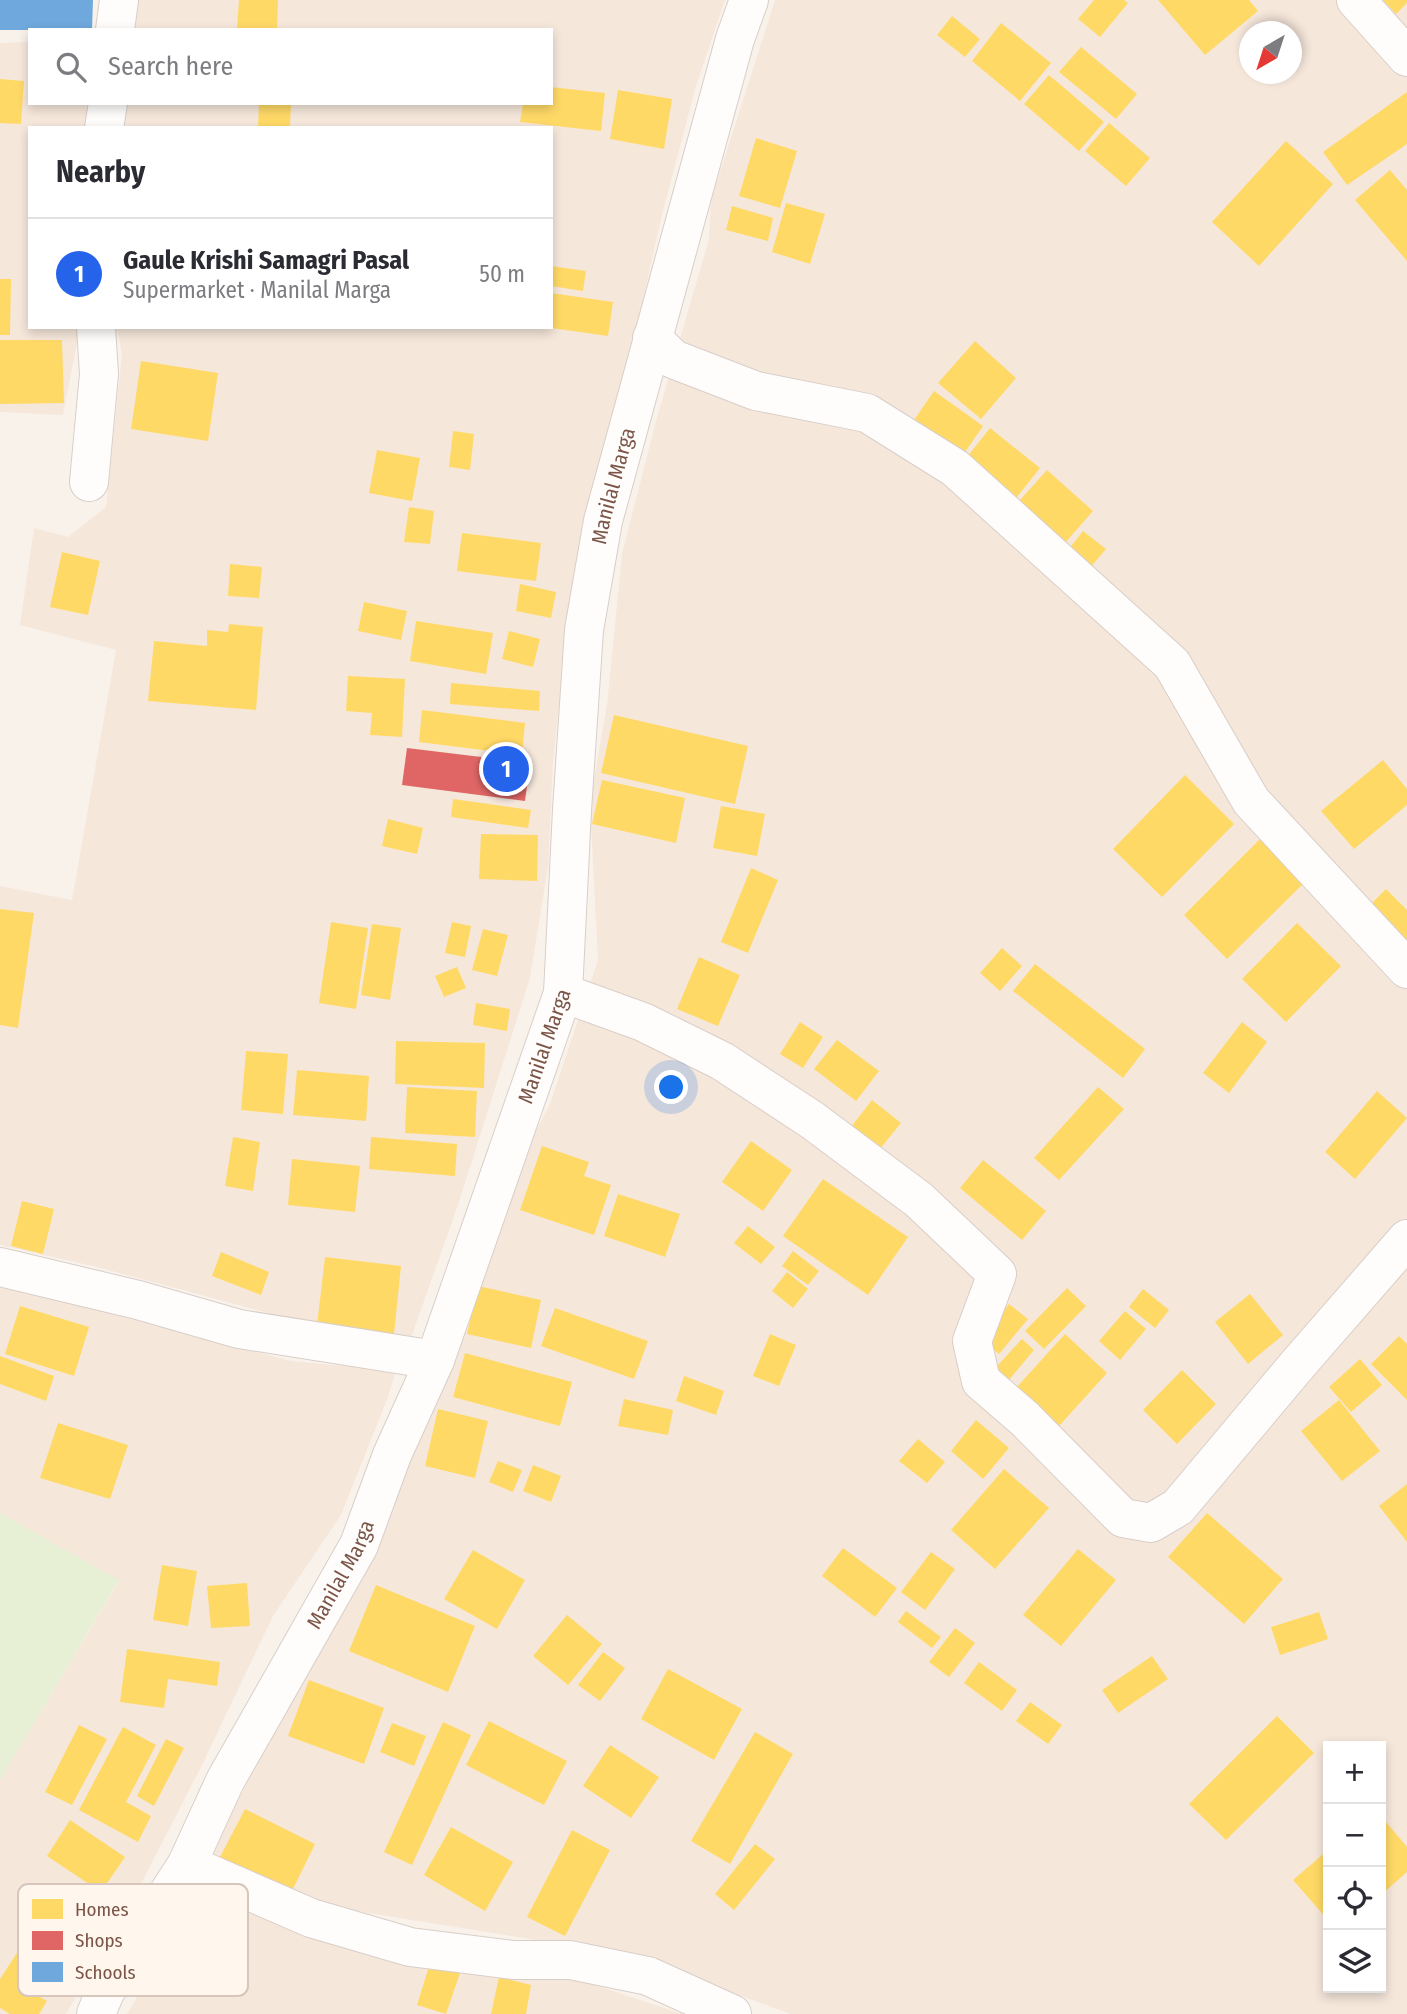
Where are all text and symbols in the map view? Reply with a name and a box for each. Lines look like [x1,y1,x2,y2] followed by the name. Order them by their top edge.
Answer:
[1239,21,1302,84] north arrow
[28,28,553,105] search box
[52,48,90,86] icon: search
[108,51,233,82] text: Search here
[56,154,145,190] text: Nearby
[123,245,409,276] text: Gaule Krishi Samagri Pasal
[74,260,84,288] text: 1
[479,260,525,288] text: 50 m
[123,276,391,304] text: Supermarket · Manilal Marga
[586,425,641,546] street label: Manilal Marga
[483,743,529,795] pin: 1
[512,985,576,1107] street label: Manilal Marga
[654,1070,688,1104] your location
[301,1517,380,1633] street label: Manilal Marga
[1323,1741,1386,1993] map controls
[1323,1741,1386,1804] button: +
[1323,1804,1386,1867] button: −
[1323,1867,1386,1930] button: locate
[18,1884,248,1996] legend
[75,1898,129,1921] text: Homes
[75,1929,123,1952] text: Shops
[1323,1930,1386,1993] button: layers
[75,1961,136,1984] text: Schools

